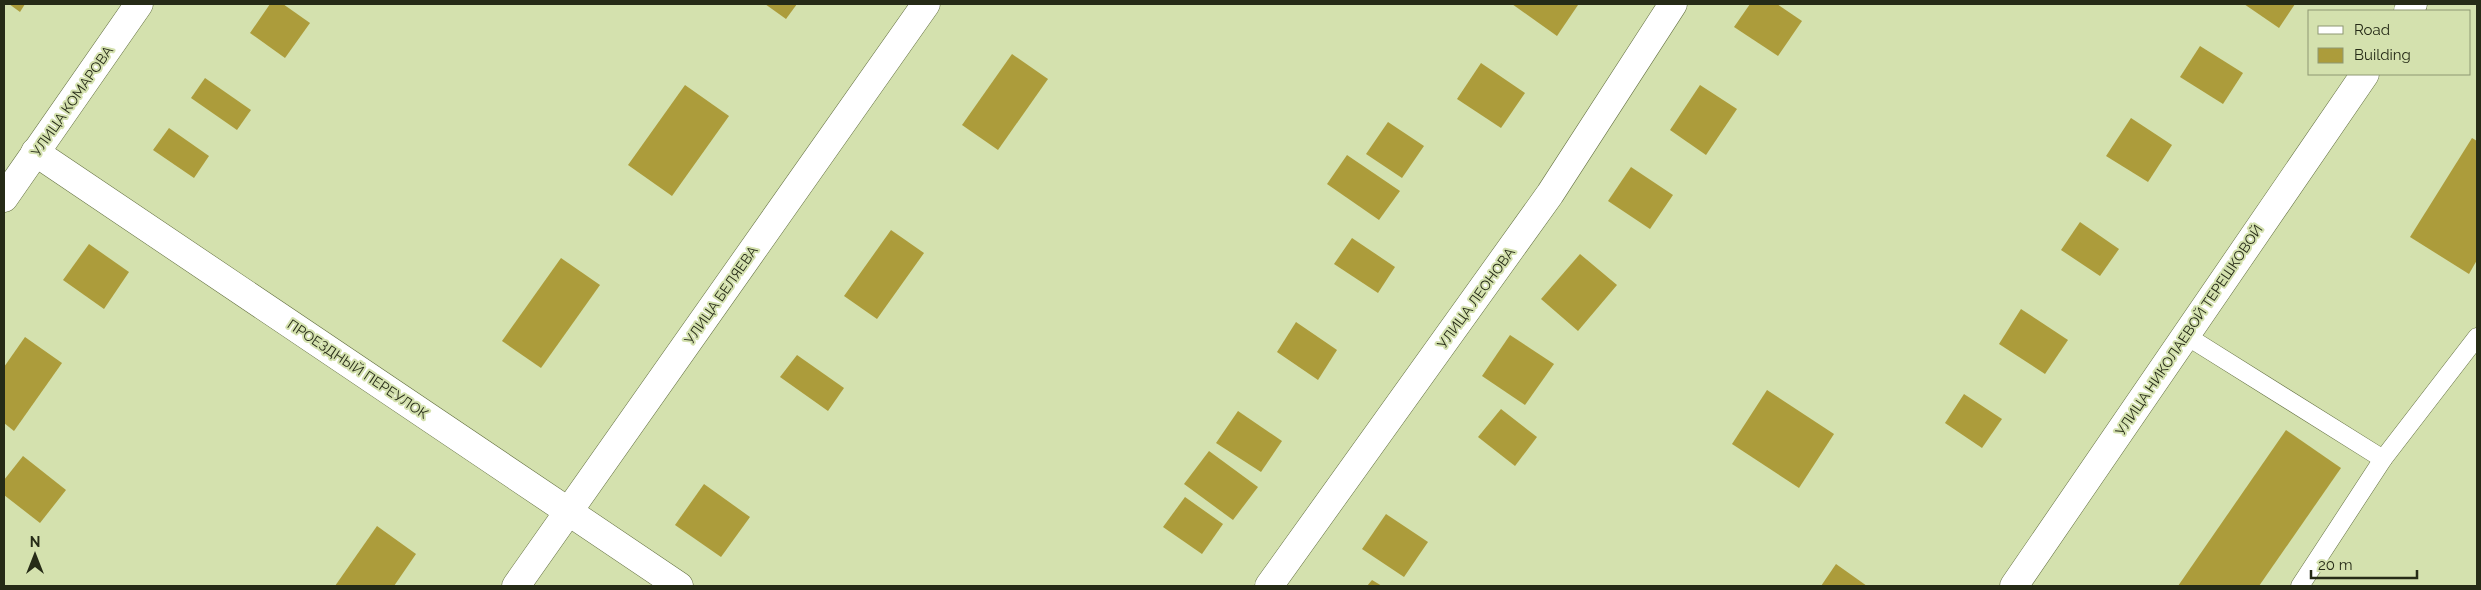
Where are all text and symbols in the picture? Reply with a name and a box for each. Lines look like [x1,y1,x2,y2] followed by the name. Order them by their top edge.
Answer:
[2308,10,2471,75] legend
[2354,21,2390,39] text: Road
[28,42,116,159] street label: УЛИЦА КОМАРОВА
[2354,46,2411,64] text: Building
[2111,221,2266,438] street label: УЛИЦА НИКОЛАЕВОЙ ТЕРЕШКОВОЙ
[681,242,761,347] street label: УЛИЦА БЕЛЯЕВА
[1434,244,1518,352] street label: УЛИЦА ЛЕОНОВА
[285,315,432,422] street label: ПРОЕЗДНЫЙ ПЕРЕУЛОК
[10,530,60,580] north arrow
[30,534,40,550] text: N
[2311,548,2417,580] scale bar
[2318,556,2353,574] text: 20 m

